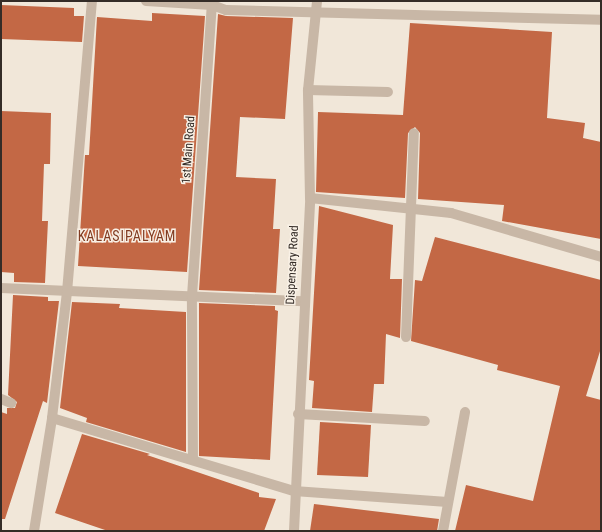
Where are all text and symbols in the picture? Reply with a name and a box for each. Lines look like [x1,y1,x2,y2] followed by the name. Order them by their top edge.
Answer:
[179,116,199,184] street label: 1st Main Road
[284,225,302,305] street label: Dispensary Road
[78,228,176,244] district label: KALASIPALYAM

